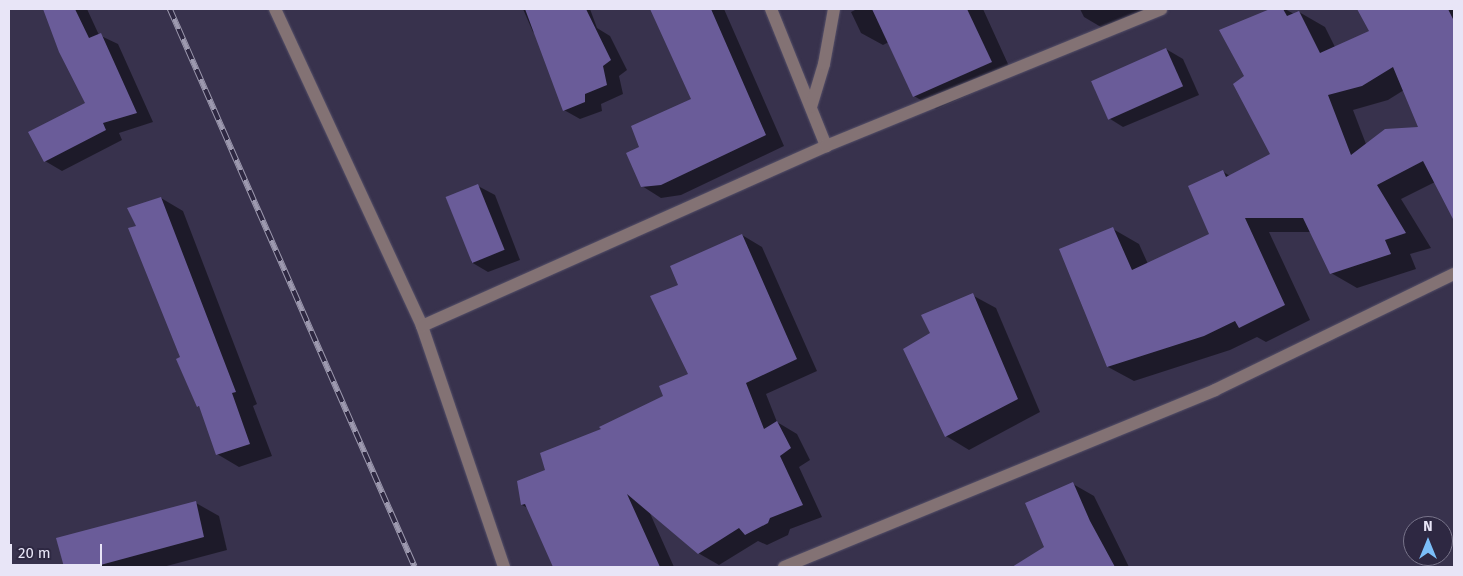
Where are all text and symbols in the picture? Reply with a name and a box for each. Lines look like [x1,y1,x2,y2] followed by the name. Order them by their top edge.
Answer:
[1403,516,1453,566] north arrow
[1423,518,1433,535] text: N
[12,534,105,566] scale bar
[18,544,51,562] text: 20 m

